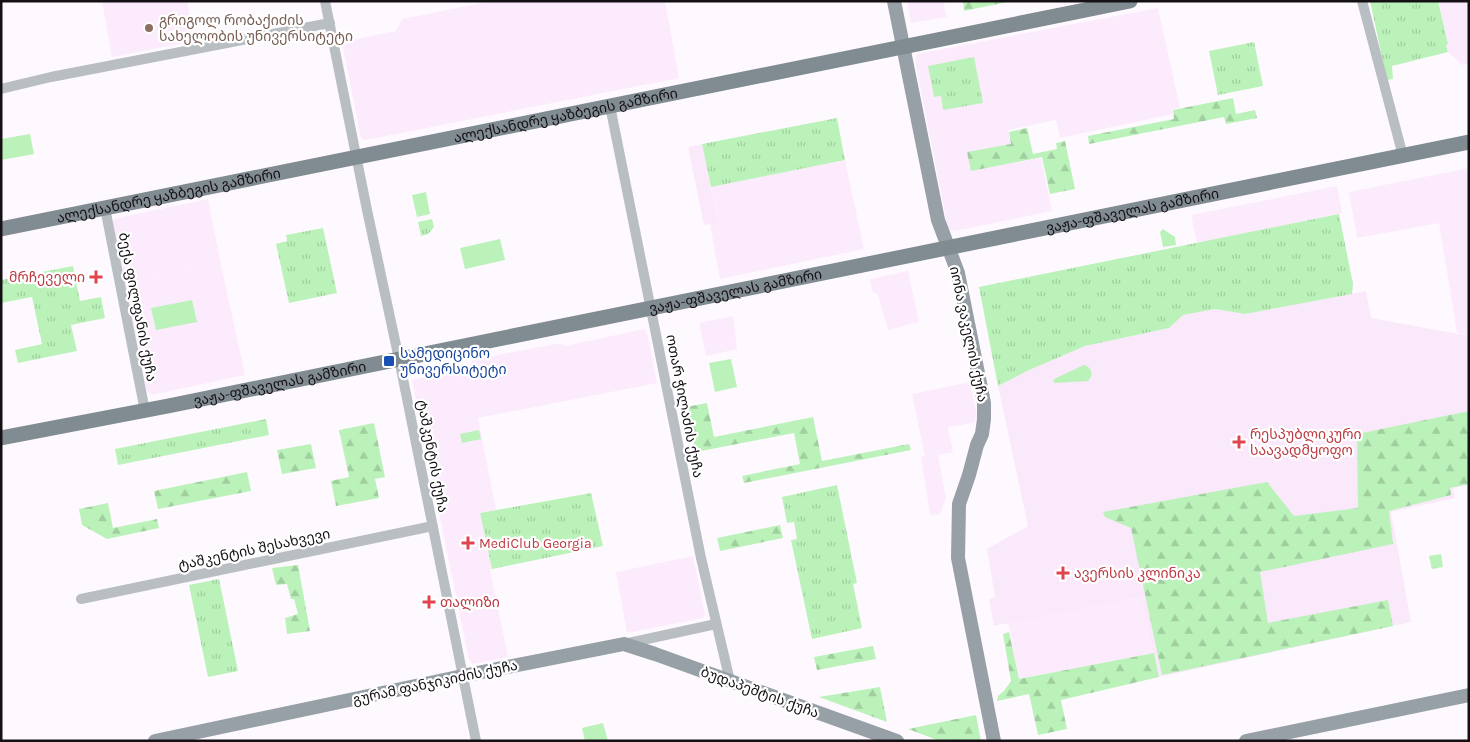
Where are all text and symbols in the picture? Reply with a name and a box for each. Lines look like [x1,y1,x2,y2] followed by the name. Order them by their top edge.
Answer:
[159,12,353,45] place label: გრიგოლ რობაქიძის სახელობის უნივერსიტეტი
[143,22,155,34] marker: გრიგოლ რობაქიძის სახელობის უნივერსიტეტი
[452,85,679,146] street label: ალექსანდრე ყაზბეგის გამზირი
[55,165,282,227] street label: ალექსანდრე ყაზბეგის გამზირი
[1044,185,1220,237] street label: ვაჟა-ფშაველას გამზირი
[115,231,160,383] street label: ბექა ფილფანის ქუჩა
[946,265,991,403] street label: იონა ვაკელის ქუჩა
[648,266,823,317] street label: ვაჟა-ფშაველას გამზირი
[9,269,85,286] place label: მრჩეველი
[89,270,103,284] marker: მრჩეველი
[662,333,707,479] street label: ოთარ ჭილაძის ქუჩა
[400,345,507,378] place label: სამედიცინო უნივერსიტეტი
[382,354,396,368] marker: სამედიცინო უნივერსიტეტი
[192,358,368,410] street label: ვაჟა-ფშაველას გამზირი
[413,398,452,514] street label: ტაშკენტის ქუჩა
[1250,426,1362,459] place label: რესპუბლიკური საავადმყოფო
[1232,435,1246,449] marker: რესპუბლიკური საავადმყოფო
[176,525,332,574] street label: ტაშკენტის შესახვევი
[479,535,592,552] place label: MediClub Georgia
[461,536,475,550] marker: MediClub Georgia
[1074,565,1201,582] place label: ავერსის კლინიკა
[1056,566,1070,580] marker: ავერსის კლინიკა
[440,594,500,611] place label: თალიზი
[422,595,436,609] marker: თალიზი
[351,657,519,708] street label: გურამ ფანჯიკიძის ქუჩა
[698,663,821,722] street label: ბუდაპეშტის ქუჩა

